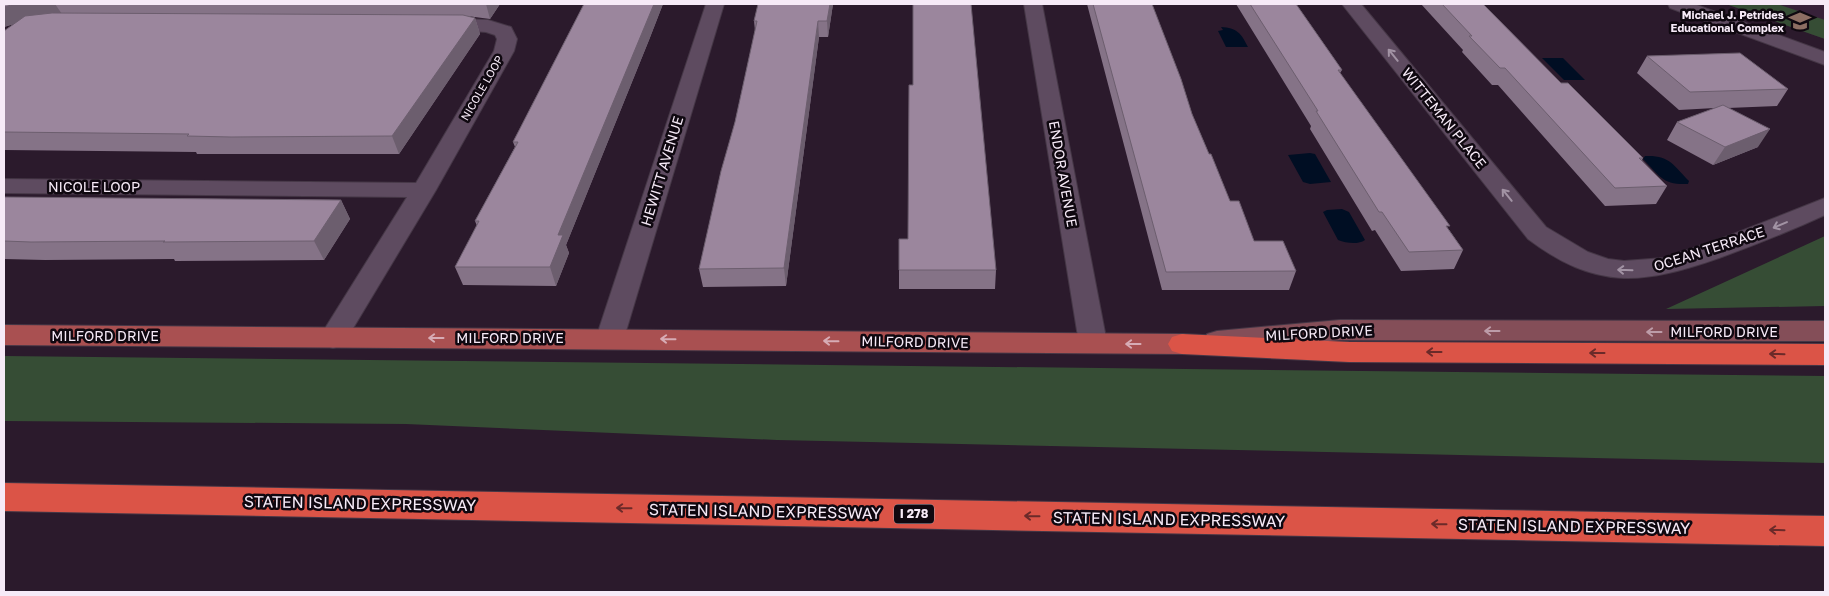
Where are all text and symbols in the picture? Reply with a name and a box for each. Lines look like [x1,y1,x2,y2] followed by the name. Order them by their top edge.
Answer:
[1671,8,1785,34] place label: Michael J. Petrides Educational Complex
[1787,8,1813,34] school or university icon: Michael J. Petrides Educational Complex
[1388,49,1399,62] one-way arrow
[458,53,505,122] street label: NICOLE LOOP
[1399,64,1490,171] street label: WITTEMAN PLACE
[637,114,686,228] street label: HEWITT AVENUE
[1046,119,1081,228] street label: ENDOR AVENUE
[48,178,140,195] street label: NICOLE LOOP
[1501,189,1512,202] one-way arrow
[1773,221,1788,230] one-way arrow
[1651,223,1766,274] street label: OCEAN TERRACE
[1618,265,1634,275] one-way arrow
[1265,321,1373,344] street label: MILFORD DRIVE
[1670,323,1778,340] street label: MILFORD DRIVE
[1484,326,1500,336] one-way arrow
[51,327,159,344] street label: MILFORD DRIVE
[1646,327,1662,337] one-way arrow
[456,329,564,346] street label: MILFORD DRIVE
[861,332,969,351] street label: MILFORD DRIVE
[428,333,444,343] one-way arrow
[660,334,676,344] one-way arrow
[823,336,839,346] one-way arrow
[1125,339,1142,349] one-way arrow
[1426,347,1442,357] one-way arrow
[1589,348,1605,358] one-way arrow
[1769,349,1785,359] one-way arrow
[244,491,477,515] street label: STATEN ISLAND EXPRESSWAY
[649,499,882,523] street label: STATEN ISLAND EXPRESSWAY
[616,503,632,513] one-way arrow
[894,504,934,524] road number: I 278
[1053,507,1286,531] street label: STATEN ISLAND EXPRESSWAY
[1024,511,1040,521] one-way arrow
[1458,514,1691,538] street label: STATEN ISLAND EXPRESSWAY
[1431,519,1447,528] one-way arrow
[1769,525,1785,535] one-way arrow

